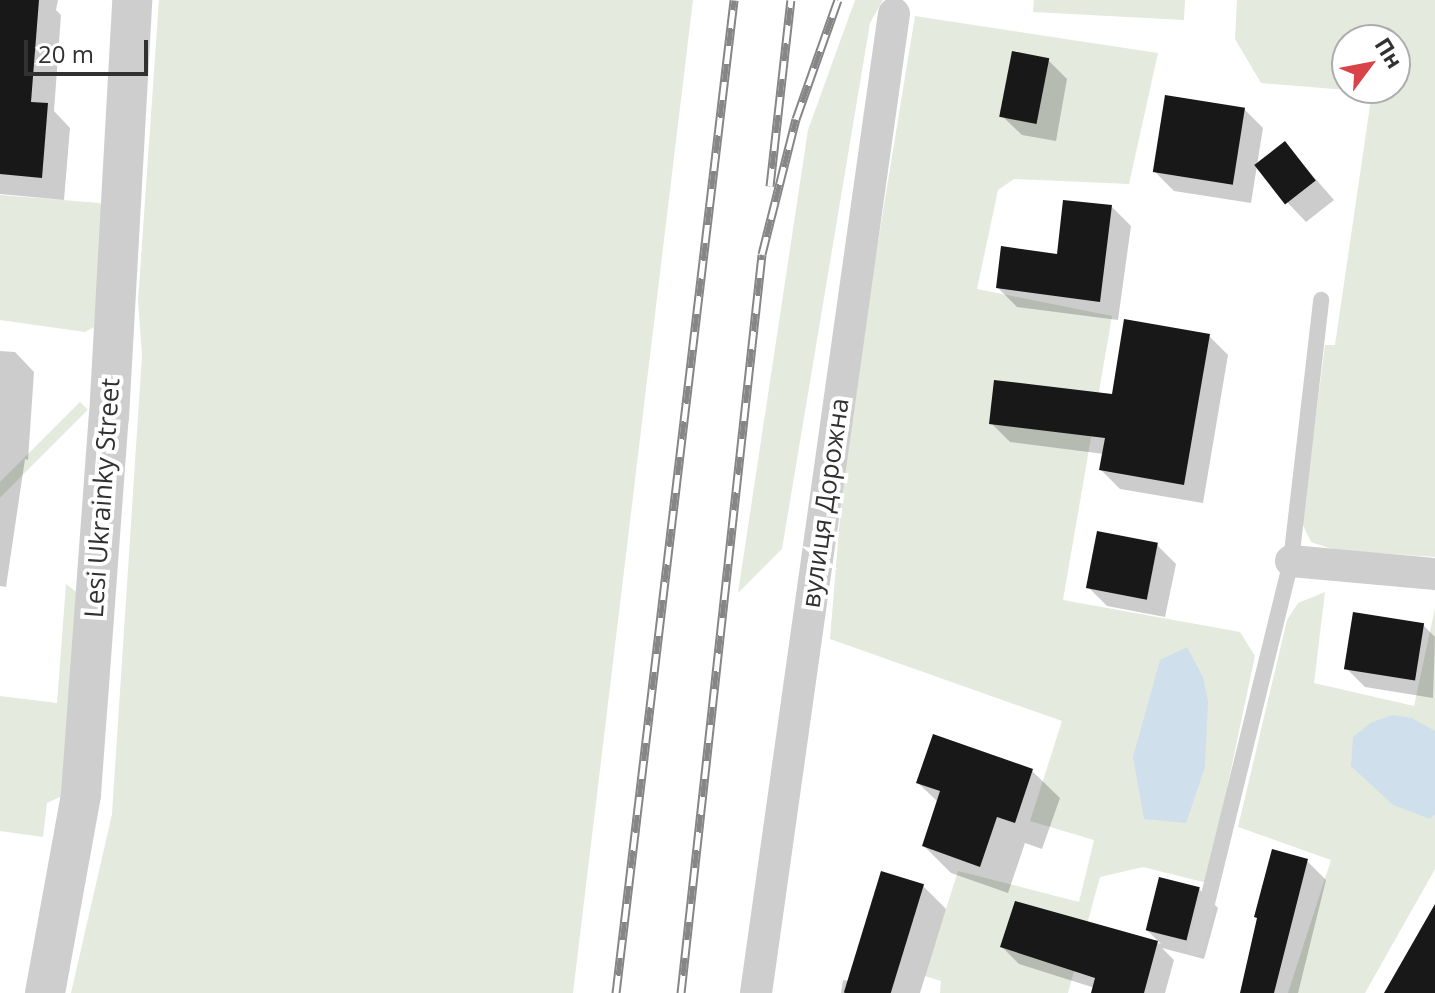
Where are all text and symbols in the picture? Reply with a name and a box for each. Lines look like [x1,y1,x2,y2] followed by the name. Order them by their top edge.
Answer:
[28,24,152,74] scale bar
[1331,24,1411,104] north arrow
[1369,31,1411,73] text: Пн
[38,37,94,70] text: 20 m
[78,377,126,619] street label: Lesi Ukrainky Street
[795,396,855,610] street label: вулиця Дорожна

